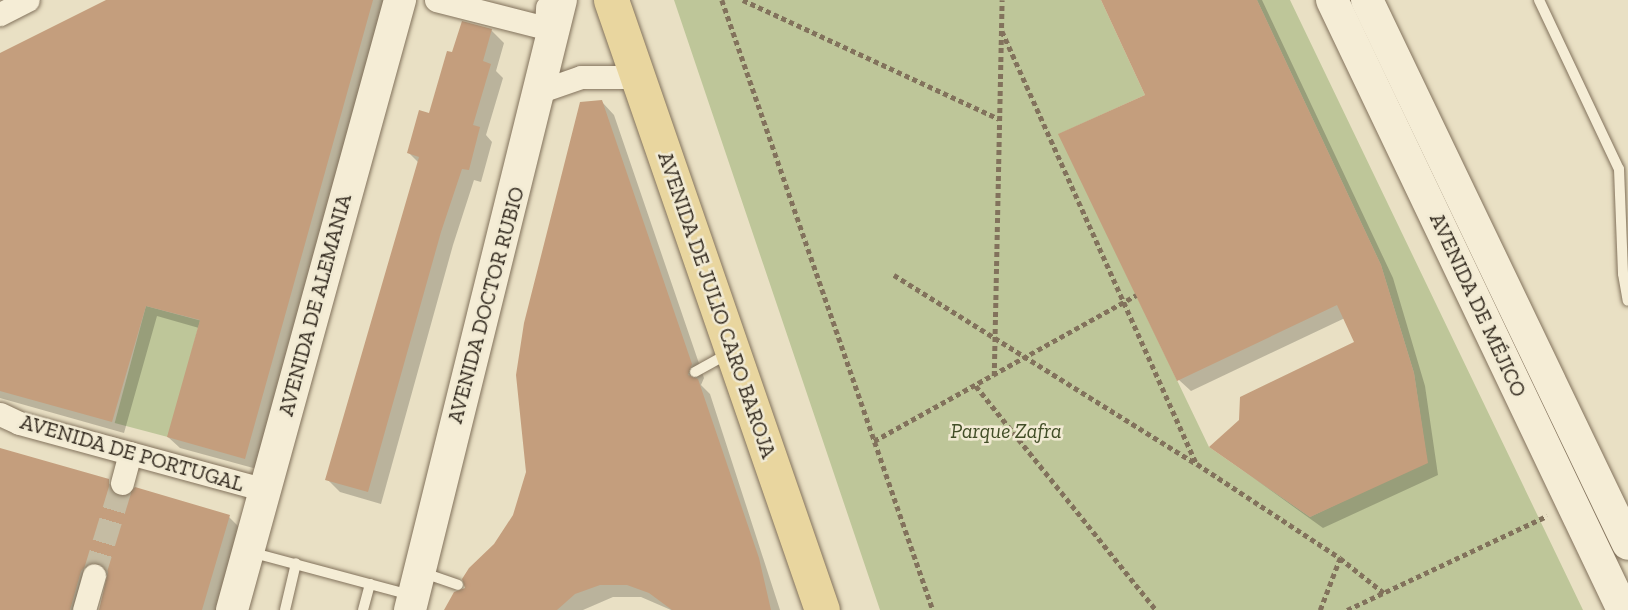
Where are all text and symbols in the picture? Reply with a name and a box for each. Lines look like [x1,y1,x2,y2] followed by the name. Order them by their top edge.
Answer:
[652,148,782,462] street label: AVENIDA DE JULIO CARO BAROJA
[442,184,530,426] street label: AVENIDA DOCTOR RUBIO
[273,191,357,419] street label: AVENIDA DE ALEMANIA
[1424,209,1532,401] street label: AVENIDA DE MÉJICO
[17,409,247,497] street label: AVENIDA DE PORTUGAL
[950,418,1062,444] park label: Parque Zafra

